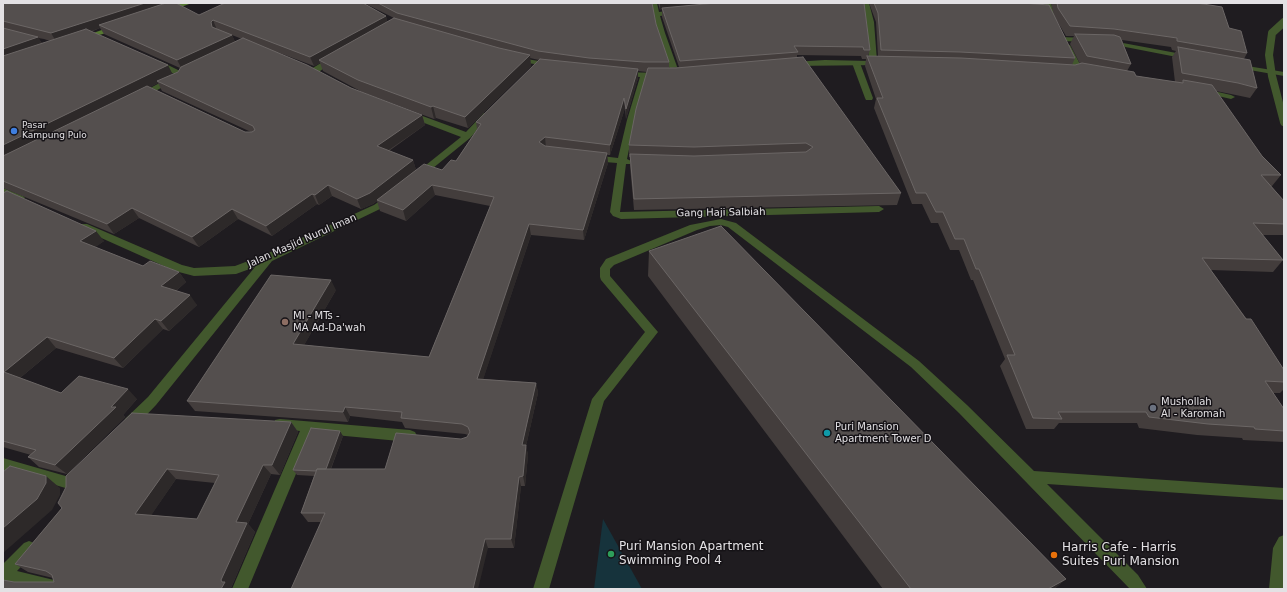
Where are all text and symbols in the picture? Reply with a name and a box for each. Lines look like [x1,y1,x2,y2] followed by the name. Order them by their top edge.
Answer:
[22,121,87,142] place label: Pasar Kampung Pulo
[9,126,19,136] marker: Pasar Kampung Pulo
[676,206,766,220] street label: Gang Haji Salbiah
[246,212,358,270] street label: Jalan Masjid Nurul Iman
[293,310,365,334] place label: MI - MTs - MA Ad-Da'wah
[280,317,290,327] marker: MI - MTs - MA Ad-Da'wah
[1161,396,1225,420] place label: Mushollah Al - Karomah
[1148,403,1158,413] marker: Mushollah Al - Karomah
[835,421,932,444] place label: Puri Mansion Apartment Tower D
[822,428,832,438] marker: Puri Mansion Apartment Tower D
[619,540,764,568] place label: Puri Mansion Apartment Swimming Pool 4
[1062,541,1179,569] place label: Harris Cafe - Harris Suites Puri Mansion
[606,549,616,559] marker: Puri Mansion Apartment Swimming Pool 4
[1049,550,1059,560] marker: Harris Cafe - Harris Suites Puri Mansion

